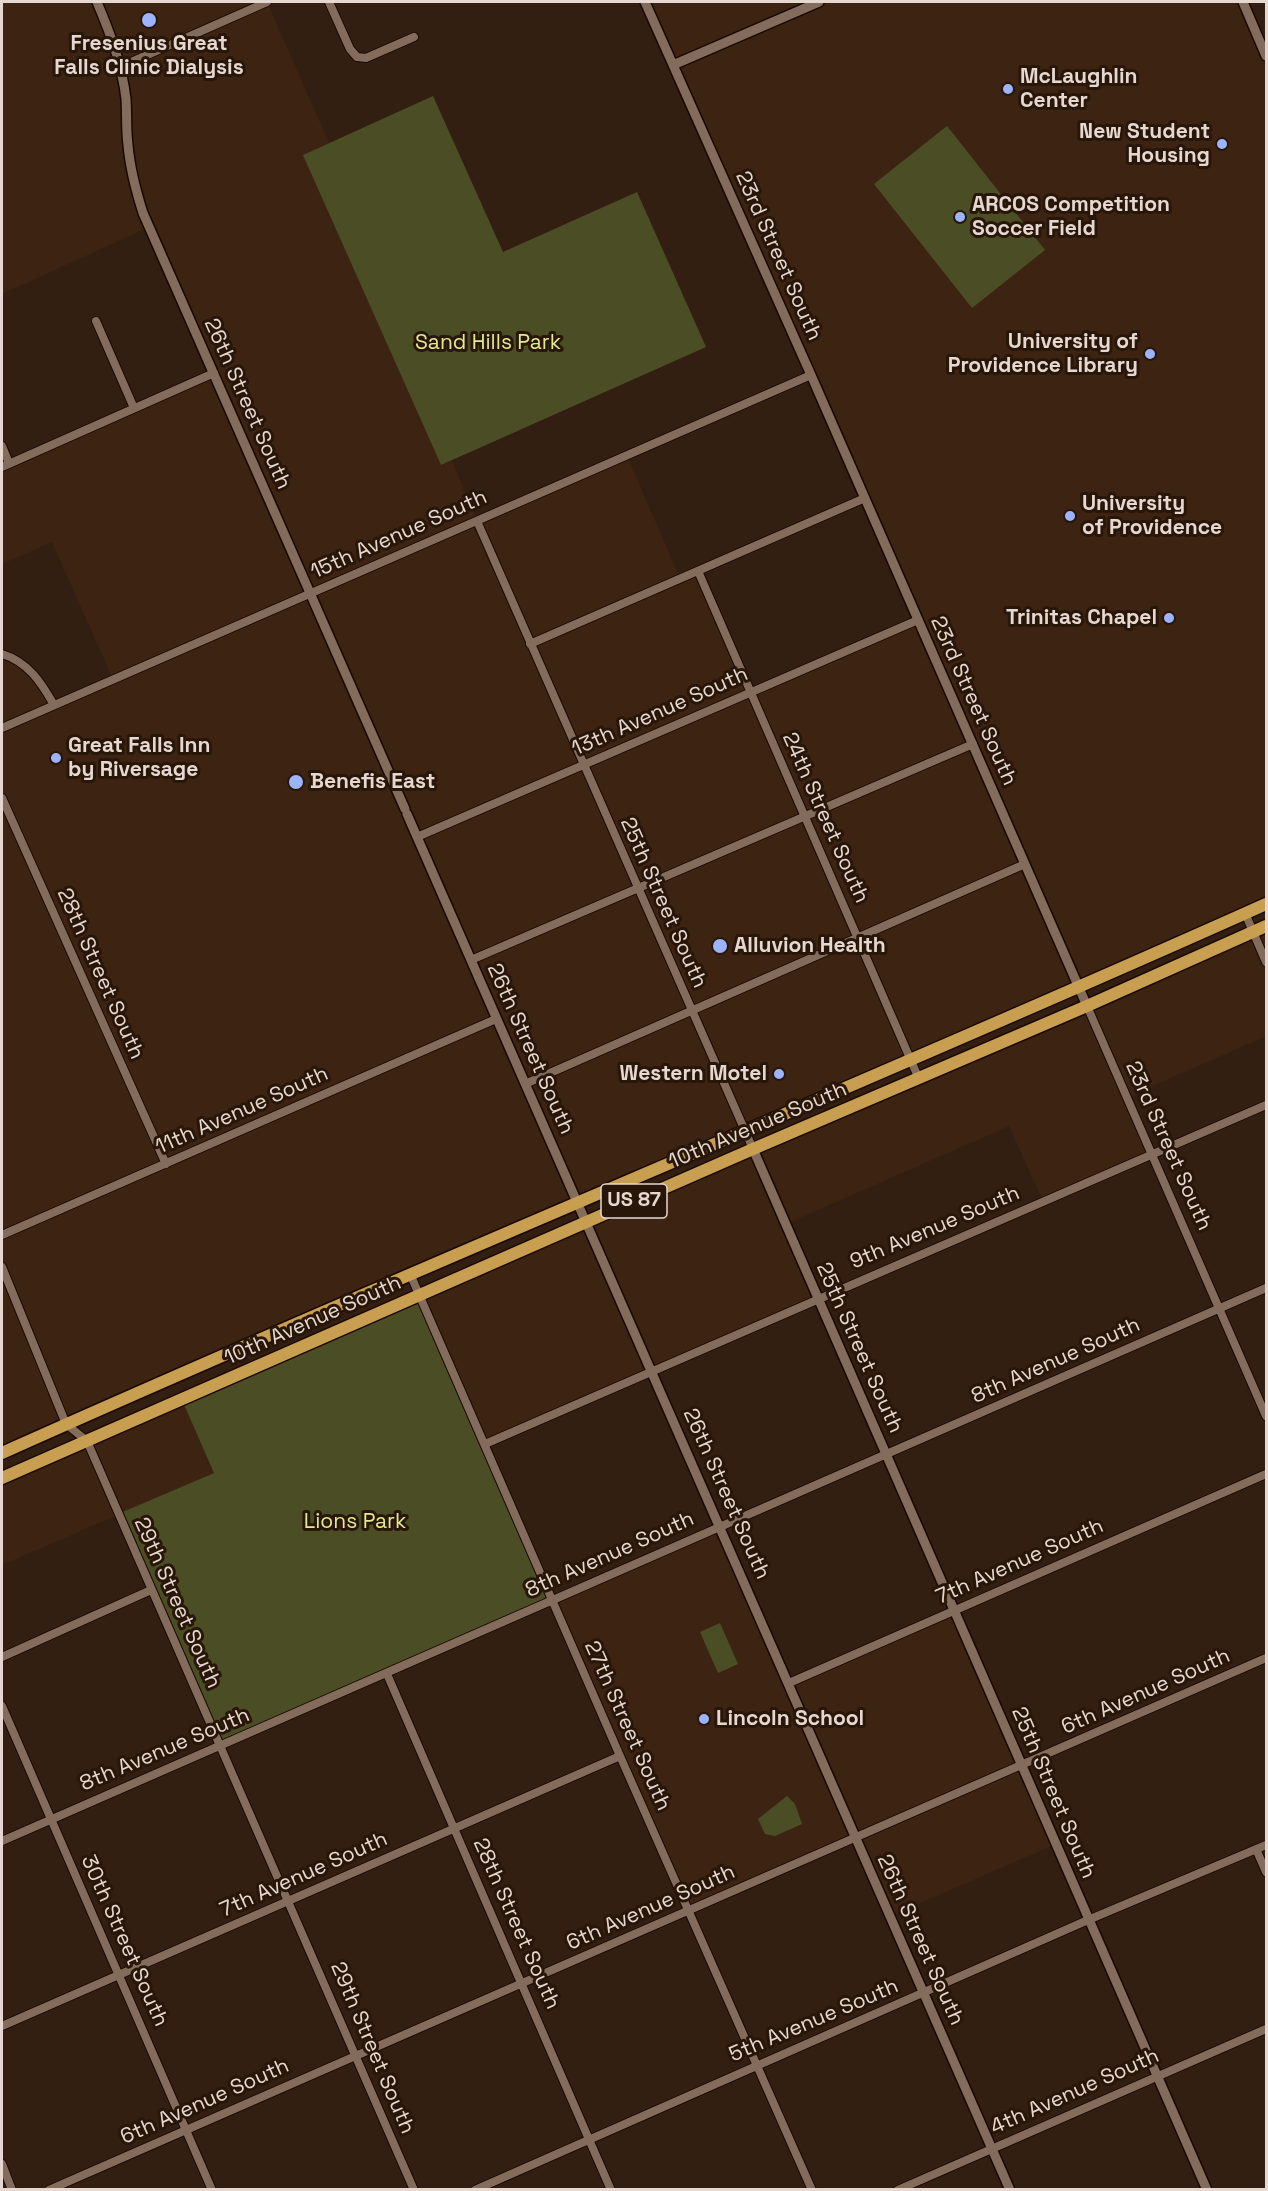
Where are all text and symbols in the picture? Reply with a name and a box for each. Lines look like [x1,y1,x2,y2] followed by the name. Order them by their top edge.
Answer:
[140,11,158,29] marker: Fresenius Great Falls Clinic Dialysis
[54,31,244,81] place label: Fresenius Great Falls Clinic Dialysis
[1020,64,1137,114] place label: McLaughlin Center
[1001,82,1015,96] marker: McLaughlin Center
[1079,119,1210,169] place label: New Student Housing
[1215,137,1229,151] marker: New Student Housing
[729,167,827,345] street label: 23rd Street South
[972,192,1170,242] place label: ARCOS Competition Soccer Field
[953,210,967,224] marker: ARCOS Competition Soccer Field
[198,315,296,493] street label: 26th Street South
[948,329,1138,379] place label: University of Providence Library
[415,330,561,356] park label: Sand Hills Park
[1143,347,1157,361] marker: University of Providence Library
[307,485,491,585] street label: 15th Avenue South
[1082,491,1222,541] place label: University of Providence
[1063,509,1077,523] marker: University of Providence
[1006,605,1157,631] place label: Trinitas Chapel
[1162,611,1176,625] marker: Trinitas Chapel
[924,612,1022,790] street label: 23rd Street South
[568,662,752,762] street label: 13th Avenue South
[776,729,874,907] street label: 24th Street South
[68,733,210,783] place label: Great Falls Inn by Riversage
[49,751,63,765] marker: Great Falls Inn by Riversage
[310,769,435,795] place label: Benefis East
[287,773,305,791] marker: Benefis East
[614,814,712,992] street label: 25th Street South
[51,885,149,1063] street label: 28th Street South
[734,933,886,959] place label: Alluvion Health
[711,937,729,955] marker: Alluvion Health
[481,960,579,1138] street label: 26th Street South
[1119,1057,1217,1235] street label: 23rd Street South
[620,1061,767,1087] place label: Western Motel
[152,1062,332,1160] street label: 11th Avenue South
[772,1067,786,1081] marker: Western Motel
[665,1077,851,1175] street label: 10th Avenue South
[847,1181,1023,1275] street label: 9th Avenue South
[601,1184,667,1218] road number: US 87
[810,1259,908,1437] street label: 25th Street South
[221,1271,405,1371] street label: 10th Avenue South
[968,1313,1144,1409] street label: 8th Avenue South
[677,1405,775,1583] street label: 26th Street South
[522,1507,698,1603] street label: 8th Avenue South
[304,1509,406,1535] park label: Lions Park
[128,1514,226,1692] street label: 29th Street South
[932,1514,1108,1610] street label: 7th Avenue South
[578,1637,676,1815] street label: 27th Street South
[1058,1644,1234,1740] street label: 6th Avenue South
[76,1703,254,1797] street label: 8th Avenue South
[1005,1703,1101,1883] street label: 25th Street South
[716,1706,864,1732] place label: Lincoln School
[697,1712,711,1726] marker: Lincoln School
[216,1827,392,1923] street label: 7th Avenue South
[467,1835,565,2013] street label: 28th Street South
[75,1851,173,2031] street label: 30th Street South
[871,1851,969,2029] street label: 26th Street South
[563,1860,739,1956] street label: 6th Avenue South
[324,1958,420,2138] street label: 29th Street South
[726,1974,902,2068] street label: 5th Avenue South
[987,2044,1163,2140] street label: 4th Avenue South
[117,2054,293,2150] street label: 6th Avenue South

